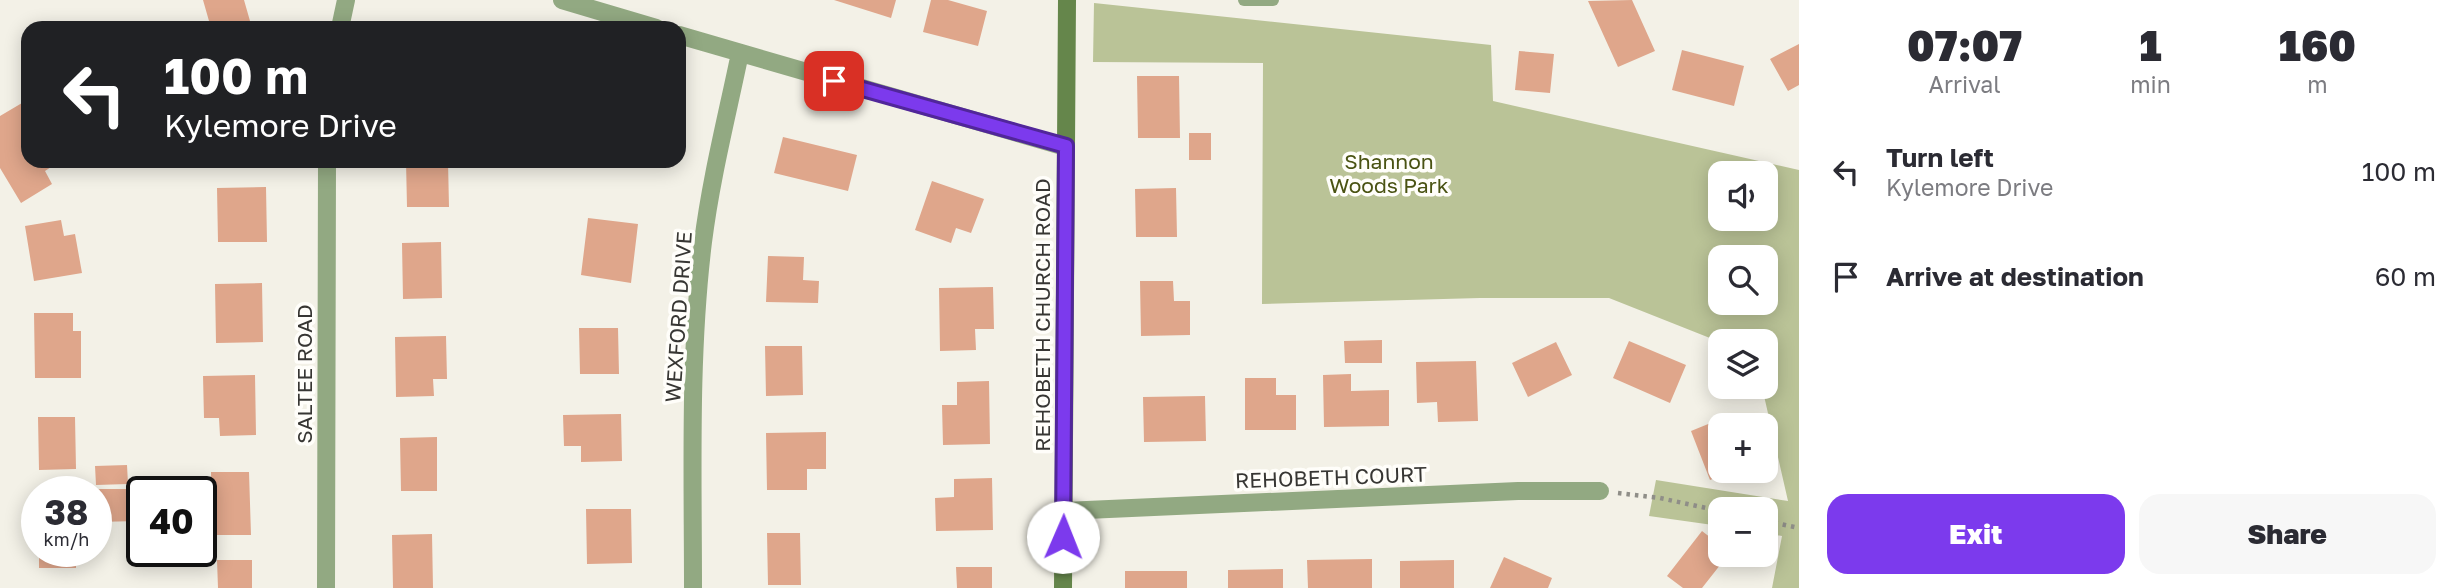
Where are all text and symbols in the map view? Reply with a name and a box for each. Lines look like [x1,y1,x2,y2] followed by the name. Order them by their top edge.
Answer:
[1907,20,2022,70] text: 07:07
[2139,20,2162,70] text: 1
[2279,20,2356,70] text: 160
[164,46,308,105] text: 100 m
[49,49,140,140] icon: left
[804,51,864,111] pin
[815,62,853,100] icon: arrive
[1929,70,2001,98] text: Arrival
[2130,70,2171,98] text: min
[2307,70,2328,98] text: m
[164,106,397,144] text: Kylemore Drive
[1886,142,1994,173] text: Turn left
[1329,148,1449,198] park label: Shannon Woods Park
[1827,153,1865,191] icon: left
[2362,156,2436,187] text: 100 m
[1708,161,1778,567] map controls
[1708,161,1778,231] button: sound
[1886,173,2053,201] text: Kylemore Drive
[1029,178,1055,452] street label: REHOBETH CHURCH ROAD
[659,231,697,403] street label: WEXFORD DRIVE
[1708,245,1778,315] button: search
[1827,258,1865,296] icon: arrive
[1886,261,2144,292] text: Arrive at destination
[2375,261,2436,292] text: 60 m
[291,304,317,444] street label: SALTEE ROAD
[1708,329,1778,399] button: layers
[1708,413,1778,483] button: +
[1235,461,1427,493] street label: REHOBETH COURT
[126,476,217,567] speed limit sign: 40
[45,491,88,533] text: 38
[1827,494,2125,574] button: Exit
[2139,494,2436,574] button: Share
[1708,497,1778,567] button: −
[1026,500,1100,574] position arrow
[44,528,89,550] text: km/h

